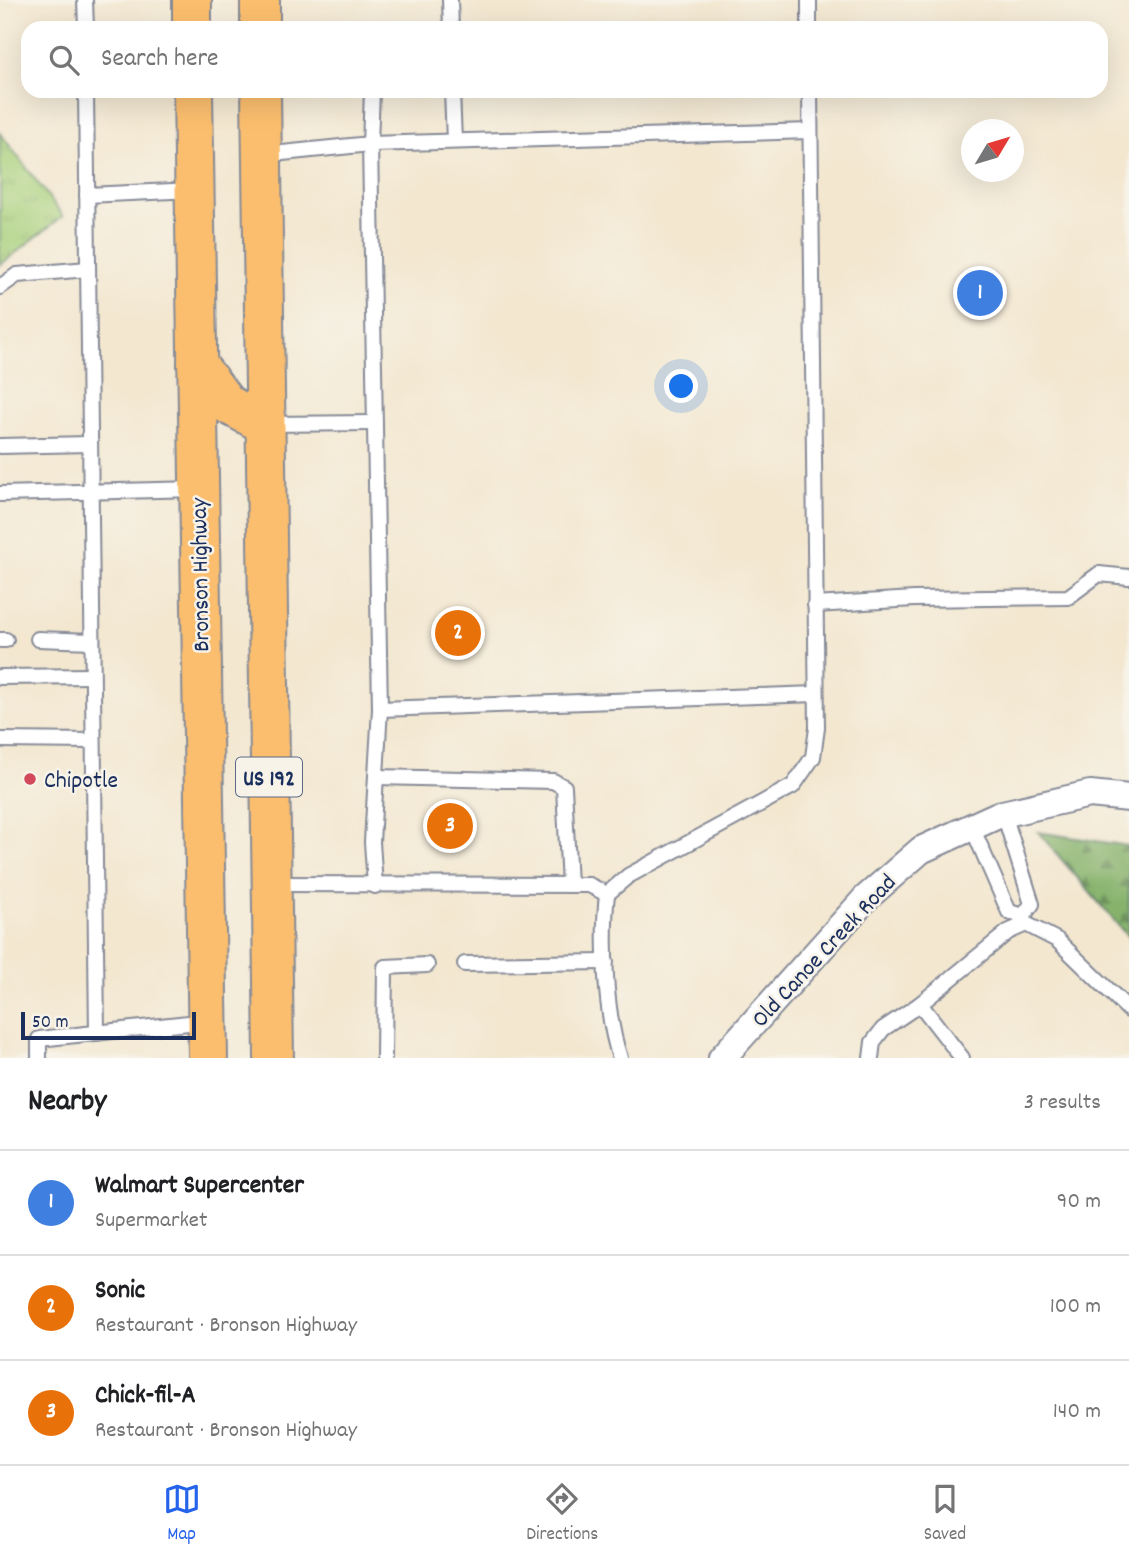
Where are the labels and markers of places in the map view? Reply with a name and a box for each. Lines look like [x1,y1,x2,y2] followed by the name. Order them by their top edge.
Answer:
[957,267,1003,319] pin: 1
[435,607,481,659] pin: 2
[44,765,118,799] place label: Chipotle
[22,771,38,787] marker: Chipotle
[427,800,473,852] pin: 3

